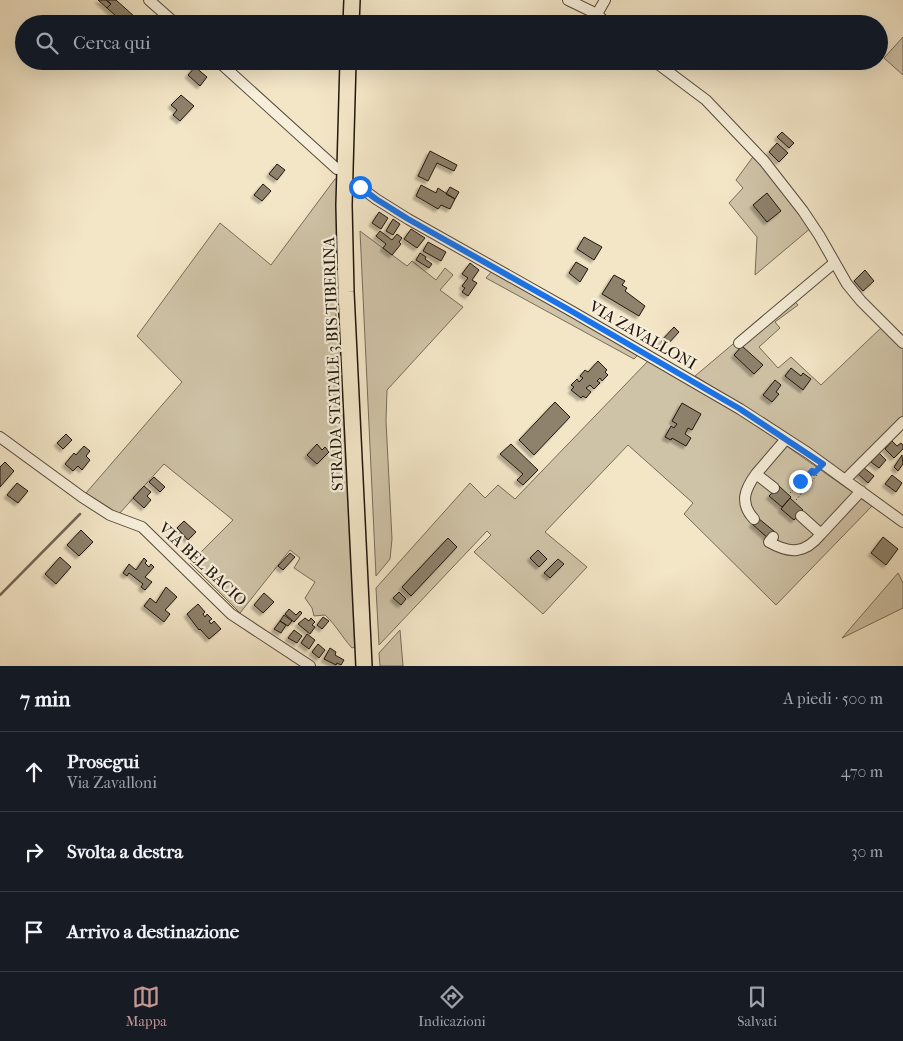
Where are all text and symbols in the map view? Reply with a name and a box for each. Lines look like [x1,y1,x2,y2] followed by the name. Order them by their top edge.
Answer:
[15,15,888,70] search box
[33,29,61,57] icon: search
[73,32,151,54] text: Cerca qui
[349,176,372,199] route start
[319,236,347,491] street label: STRADA STATALE 3 BIS TIBERINA
[585,296,700,373] street label: VIA ZAVALLONI
[789,470,812,493] route end
[154,518,251,610] street label: VIA BEL BACIO
[20,687,71,711] text: 7 min
[783,689,883,708] text: A piedi · 500 m
[67,751,139,773] text: Prosegui
[20,758,48,786] icon: ahead
[841,762,883,781] text: 470 m
[67,773,157,792] text: Via Zavalloni
[20,838,48,866] icon: right
[67,841,183,863] text: Svolta a destra
[851,842,883,861] text: 30 m
[20,918,48,946] icon: arrive
[67,921,239,943] text: Arrivo a destinazione
[126,983,167,1030] tab: Mappa
[418,983,486,1030] tab: Indicazioni
[737,983,777,1030] tab: Salvati

